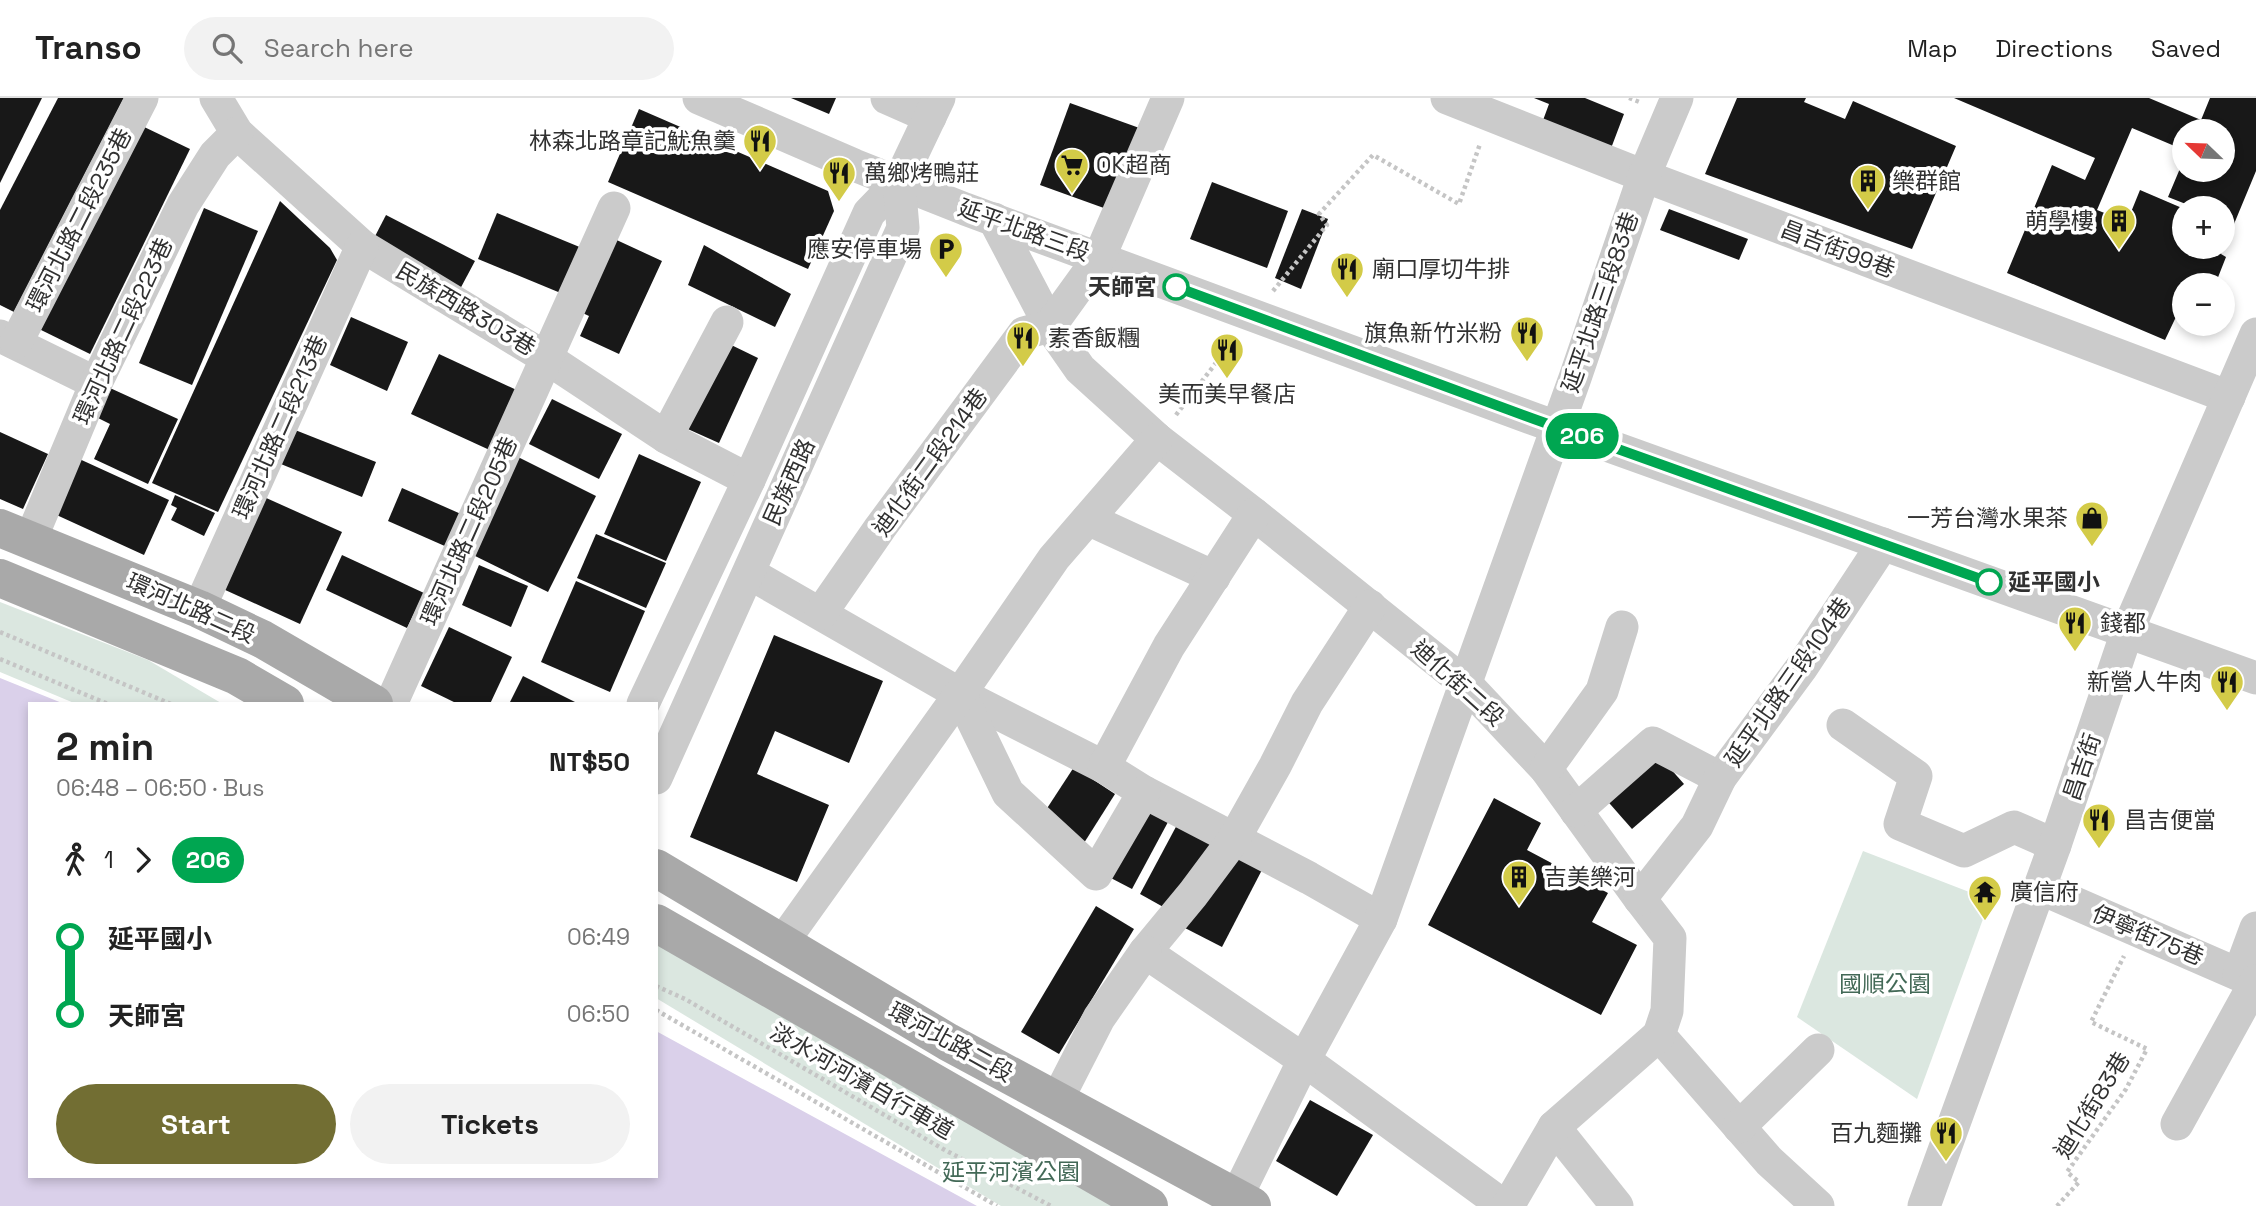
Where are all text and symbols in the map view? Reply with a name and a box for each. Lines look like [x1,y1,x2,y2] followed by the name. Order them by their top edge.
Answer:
[184,17,674,80] search box
[35,27,142,69] text: Transo
[208,29,246,67] icon: search
[264,31,414,65] text: Search here
[1907,33,1957,64] text: Map
[1995,33,2113,64] text: Directions
[2151,33,2221,64] text: Saved
[2172,119,2235,182] north arrow
[2172,119,2235,336] map controls
[741,122,779,171] restaurant icon: 林森北路章記魷魚羹
[20,123,138,317] street label: 環河北路二段235巷
[529,126,736,156] place label: 林森北路章記魷魚羹
[1053,146,1091,195] supermarket icon: OK超商
[1096,150,1171,180] place label: OK超商
[820,154,858,203] restaurant icon: 萬鄉烤鴨莊
[864,158,979,188] place label: 萬鄉烤鴨莊
[1849,162,1887,211] building icon: 樂群館
[1892,166,1961,196] place label: 樂群館
[954,192,1094,268] street label: 延平北路三段
[2172,196,2235,259] button: +
[2100,202,2138,251] building icon: 萌學樓
[2025,206,2094,236] place label: 萌學樓
[1555,208,1645,396] street label: 延平北路三段83巷
[1777,213,1899,285] street label: 昌吉街99巷
[927,230,965,279] parking icon: 應安停車場
[67,233,179,429] street label: 環河北路二段223巷
[807,234,922,264] place label: 應安停車場
[1328,250,1366,299] restaurant icon: 廟口厚切牛排
[1372,254,1510,284] place label: 廟口厚切牛排
[391,256,541,362] street label: 民族西路303巷
[1088,272,1157,302] place label: 天師宮
[2172,273,2235,336] button: −
[1163,274,1189,300] marker: 天師宮
[1508,314,1546,363] restaurant icon: 旗魚新竹米粉
[1364,318,1502,348] place label: 旗魚新竹米粉
[1004,319,1042,368] restaurant icon: 素香飯糰
[1048,323,1140,353] place label: 素香飯糰
[226,330,334,524] street label: 環河北路二段213巷
[1208,331,1246,380] restaurant icon: 美而美早餐店
[1158,379,1296,409] place label: 美而美早餐店
[866,382,994,542] street label: 迪化街二段214巷
[1542,413,1622,459] line badge: 206
[1560,420,1604,451] text: 206
[414,432,524,630] street label: 環河北路二段205巷
[757,434,821,530] street label: 民族西路
[2073,499,2111,548] shop icon: 一芳台灣水果茶
[1907,503,2068,533] place label: 一芳台灣水果茶
[122,566,260,650] street label: 環河北路二段
[2008,567,2100,597] place label: 延平國小
[1976,569,2002,595] marker: 延平國小
[1718,592,1858,772] street label: 延平北路三段104巷
[2056,604,2094,653] restaurant icon: 錢都
[2100,608,2146,638] place label: 錢都
[1405,633,1511,733] street label: 迪化街二段
[2208,663,2246,712] restaurant icon: 新營人牛肉
[2087,667,2202,697] place label: 新營人牛肉
[56,723,154,771] text: 2 min
[2057,729,2107,805] street label: 昌吉街
[549,745,630,779] text: NT$50
[56,773,264,803] text: 06:48 – 06:50 · Bus
[2080,801,2118,850] restaurant icon: 昌吉便當
[2124,805,2216,835] place label: 昌吉便當
[56,841,94,879] icon: walk
[124,841,162,879] icon: forward
[186,844,230,875] text: 206
[104,845,114,875] text: 1
[1500,858,1538,907] building icon: 吉美樂河
[1544,862,1636,892] place label: 吉美樂河
[1966,873,2004,922] temple icon: 廣信府
[2010,877,2079,907] place label: 廣信府
[2087,898,2209,972] street label: 伊寧街75巷
[108,922,212,956] text: 延平國小
[567,922,630,952] text: 06:49
[1839,969,1931,999] park label: 國順公園
[883,995,1019,1089] street label: 環河北路二段
[108,999,186,1033] text: 天師宮
[567,999,630,1029] text: 06:50
[765,1016,959,1146] street label: 淡水河河濱自行車道
[2047,1046,2137,1164] street label: 迪化街83巷
[56,1084,336,1164] button: Start
[350,1084,630,1164] button: Tickets
[1927,1114,1965,1163] restaurant icon: 百九麵攤
[1830,1118,1922,1148] place label: 百九麵攤
[942,1157,1080,1187] park label: 延平河濱公園

